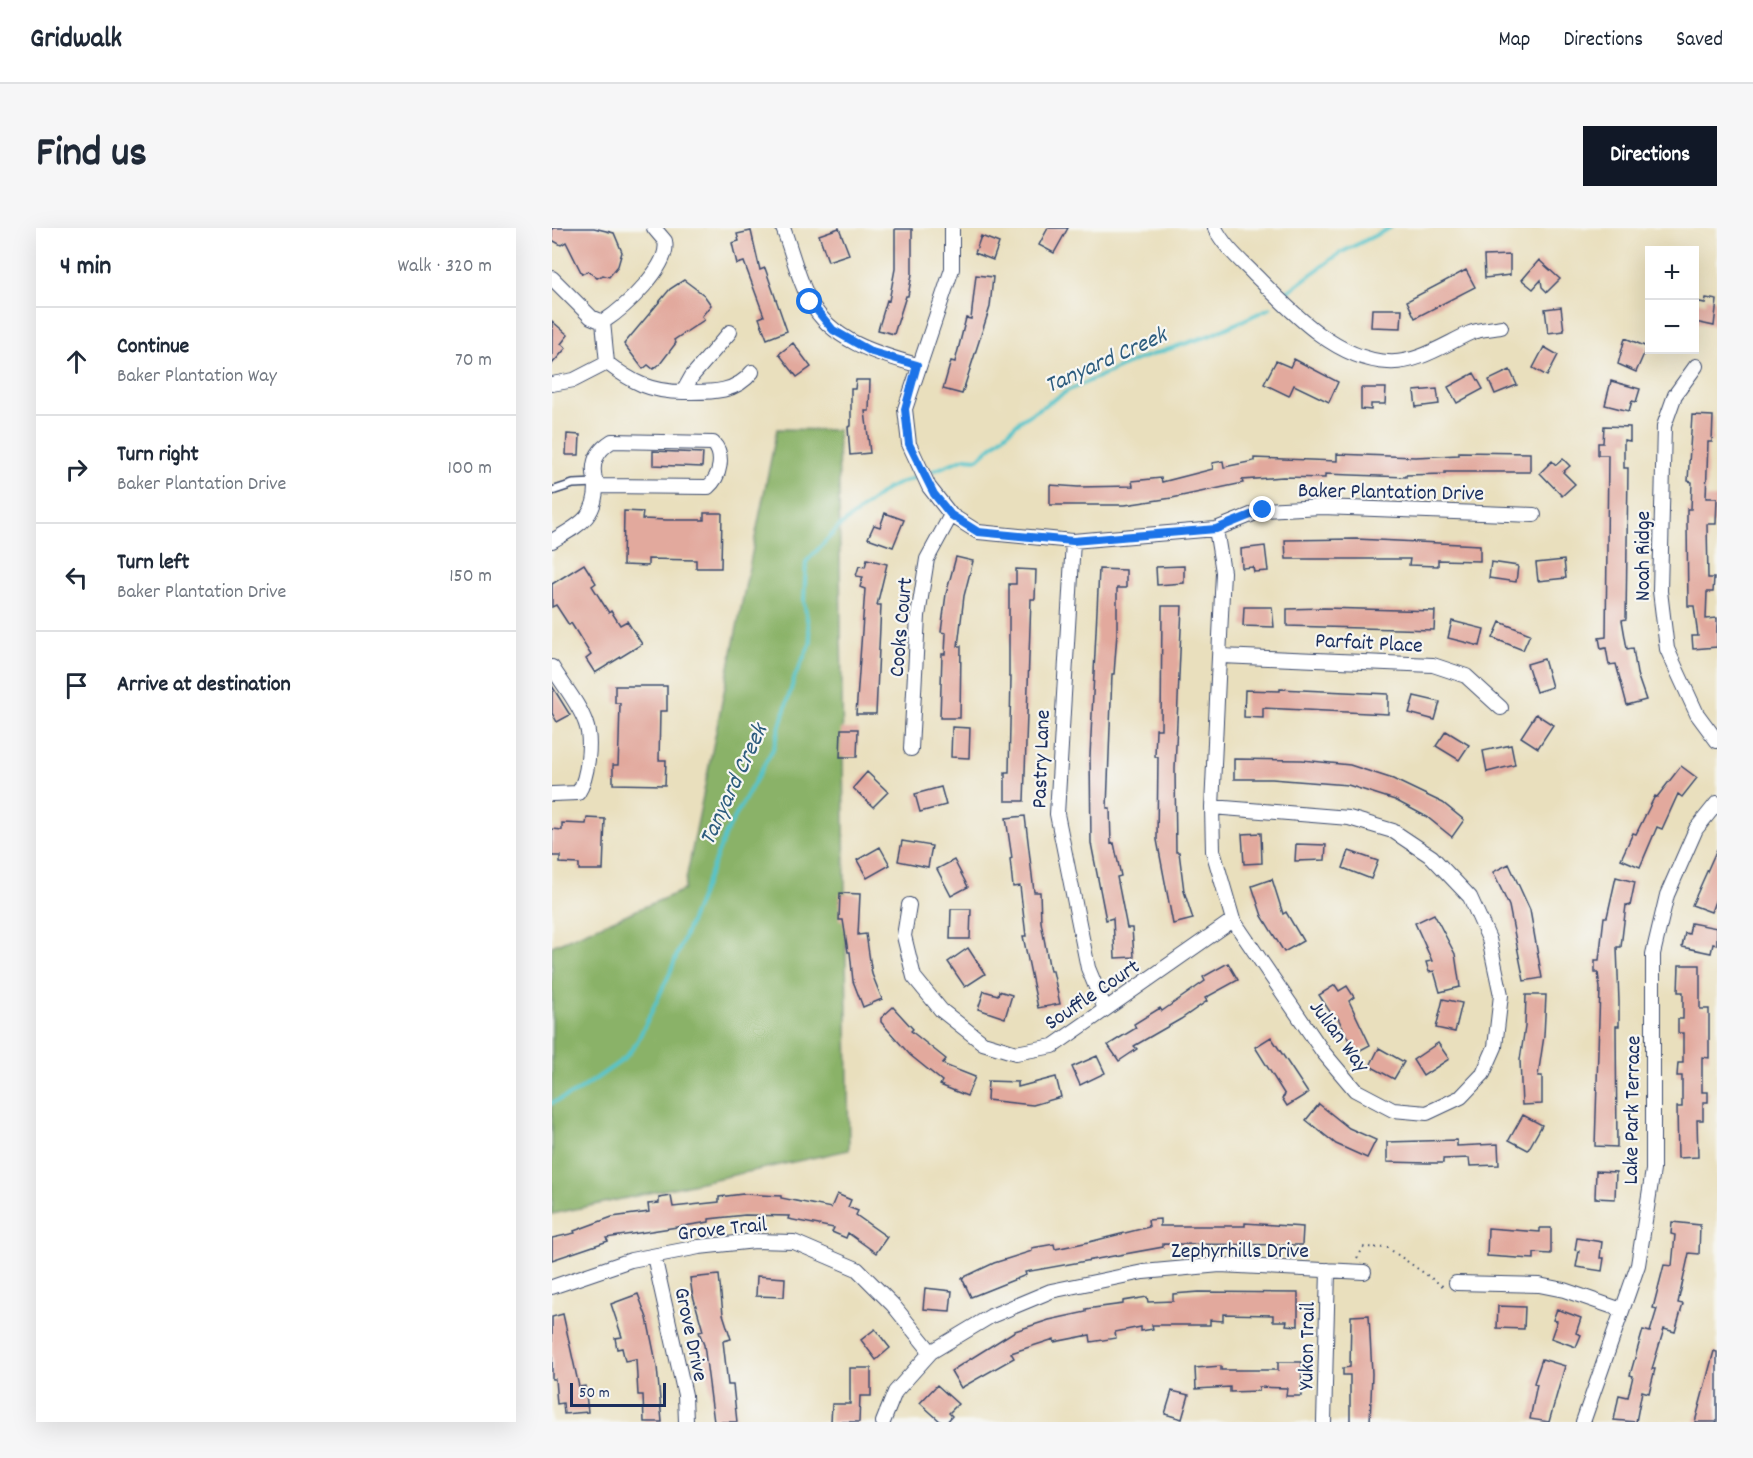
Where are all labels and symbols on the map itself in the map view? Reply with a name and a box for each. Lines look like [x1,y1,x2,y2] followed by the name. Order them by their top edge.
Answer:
[796,288,822,314] route start
[1040,319,1175,404] water label: Tanyard Creek
[1298,476,1484,511] street label: Baker Plantation Drive
[1249,496,1275,522] route end
[1629,511,1660,601] street label: Noah Ridge
[883,576,922,679] street label: Cooks Court
[1314,626,1423,663] street label: Parfait Place
[1025,709,1060,809] street label: Pastry Lane
[692,717,779,851] water label: Tanyard Creek
[1039,953,1147,1039] street label: Souffle Court
[1301,994,1377,1081] street label: Julian Way
[1617,1035,1650,1185] street label: Lake Park Terrace
[676,1210,768,1251] street label: Grove Trail
[1171,1237,1309,1268] street label: Zephyrhills Drive
[665,1285,715,1385] street label: Grove Drive
[1292,1302,1325,1390] street label: Yukon Trail
[570,1380,666,1408] scale bar

